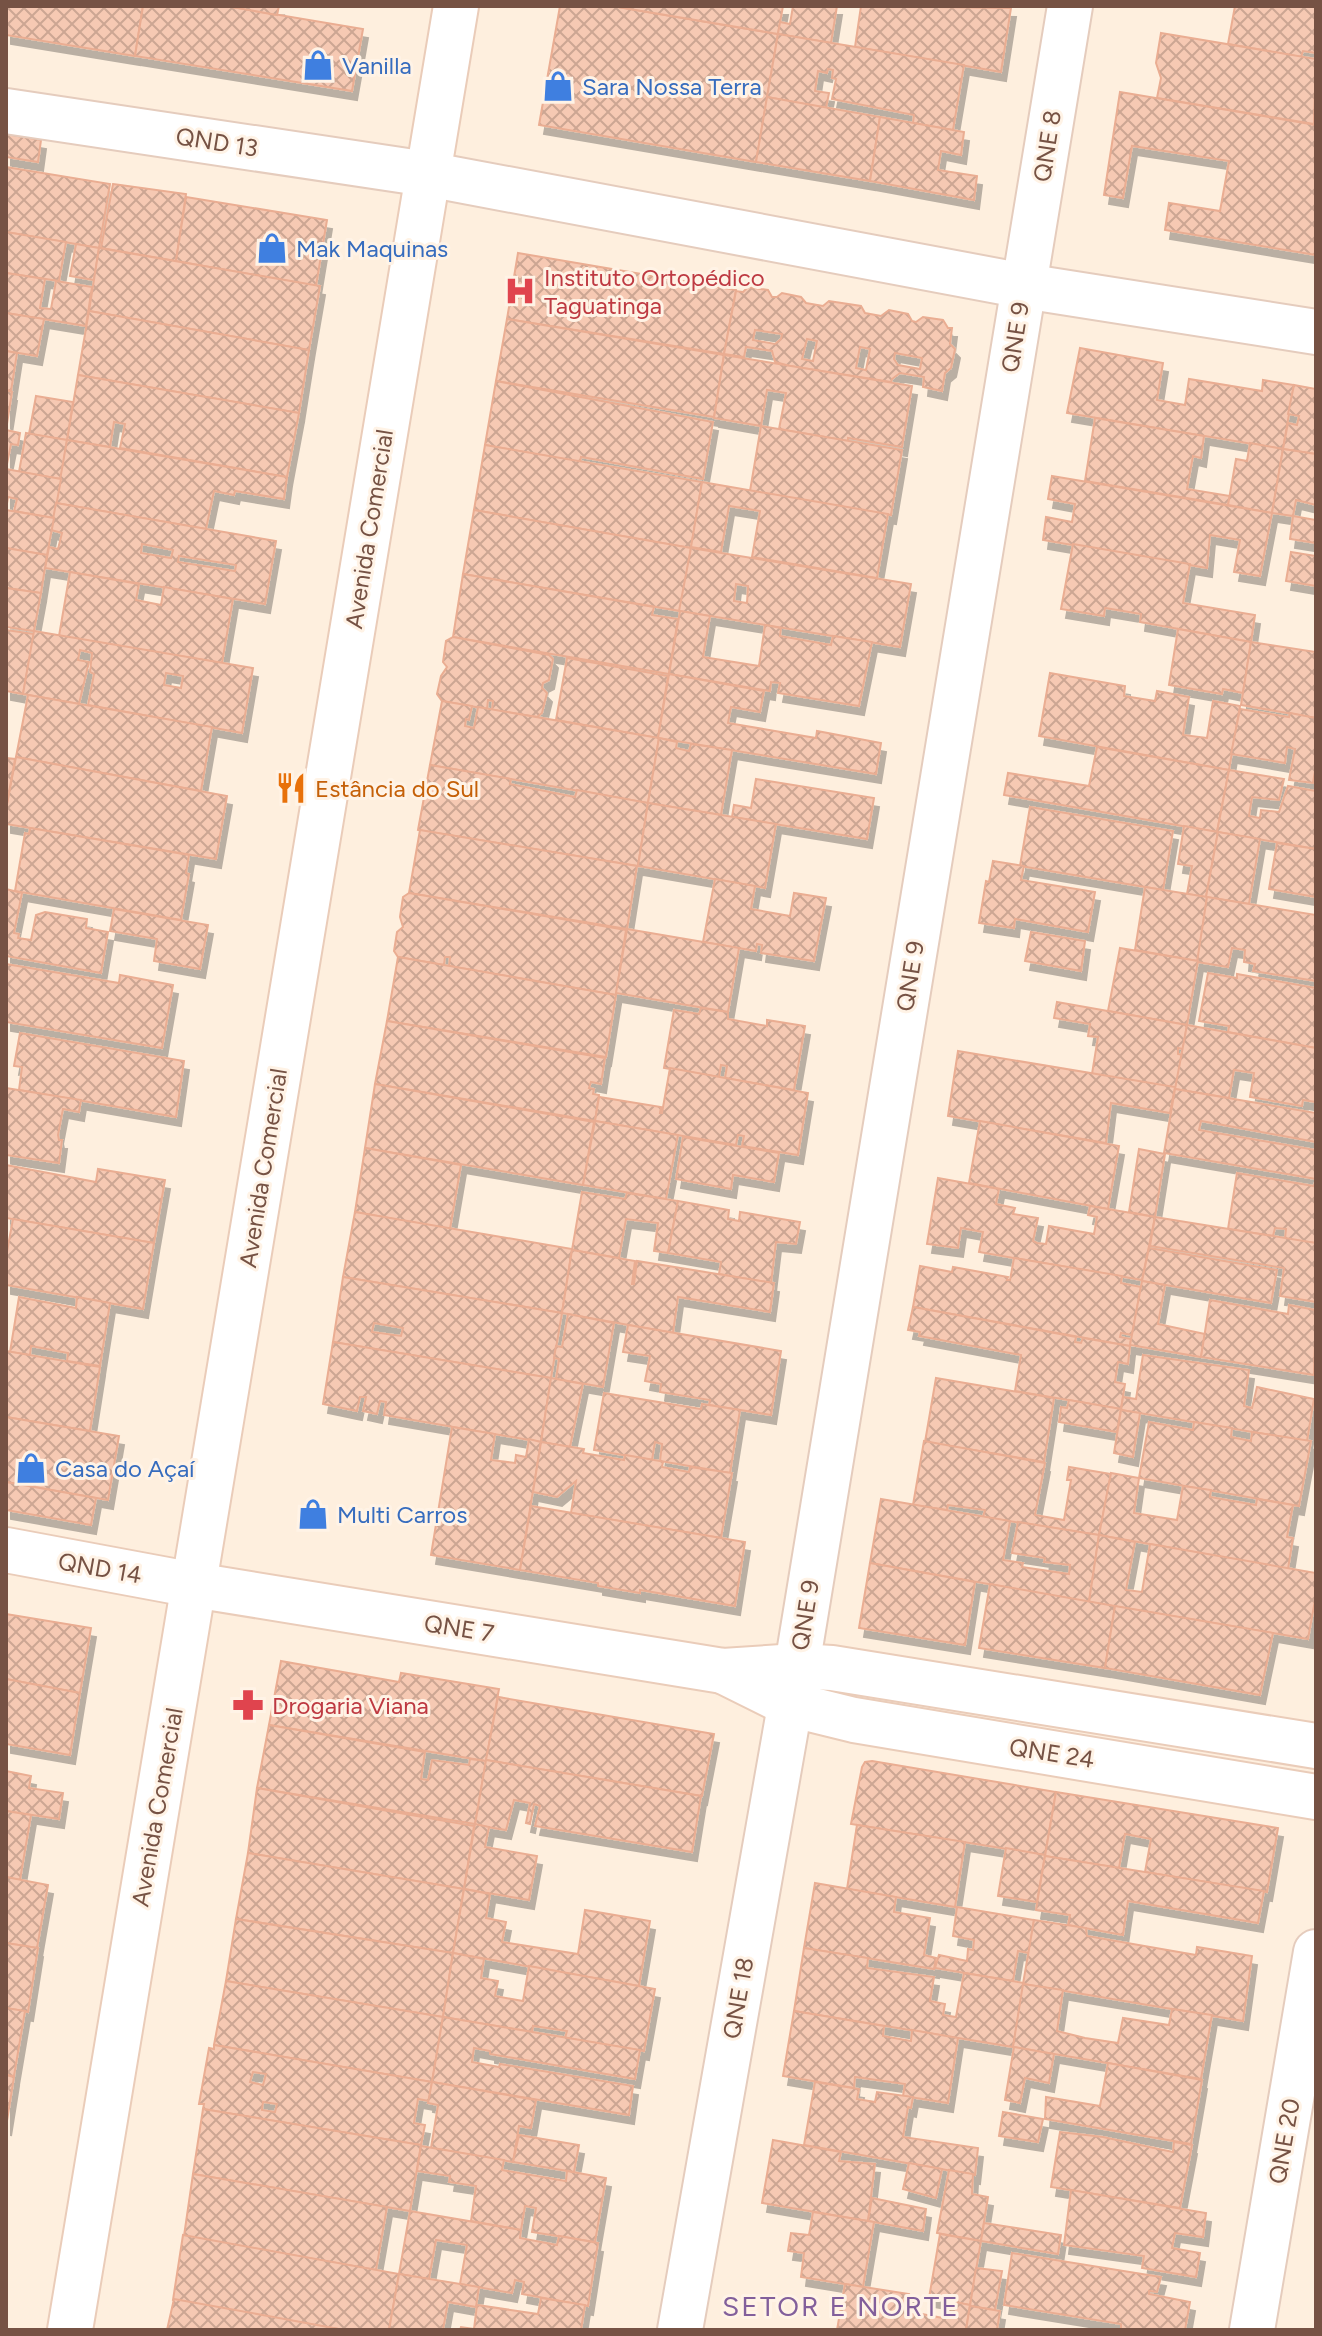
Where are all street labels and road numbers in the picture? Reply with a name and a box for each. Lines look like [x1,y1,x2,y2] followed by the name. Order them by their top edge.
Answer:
[1027,108,1067,184] street label: QNE 8
[174,121,260,163] street label: QND 13
[995,300,1035,374] street label: QNE 9
[339,427,399,631] street label: Avenida Comercial
[890,939,930,1013] street label: QNE 9
[233,1066,293,1270] street label: Avenida Comercial
[56,1546,144,1590] street label: QND 14
[785,1578,825,1652] street label: QNE 9
[422,1608,496,1648] street label: QNE 7
[125,1705,189,1909] street label: Avenida Comercial
[1007,1732,1097,1774] street label: QNE 24
[717,1955,759,2041] street label: QNE 18
[1262,2096,1306,2186] street label: QNE 20

